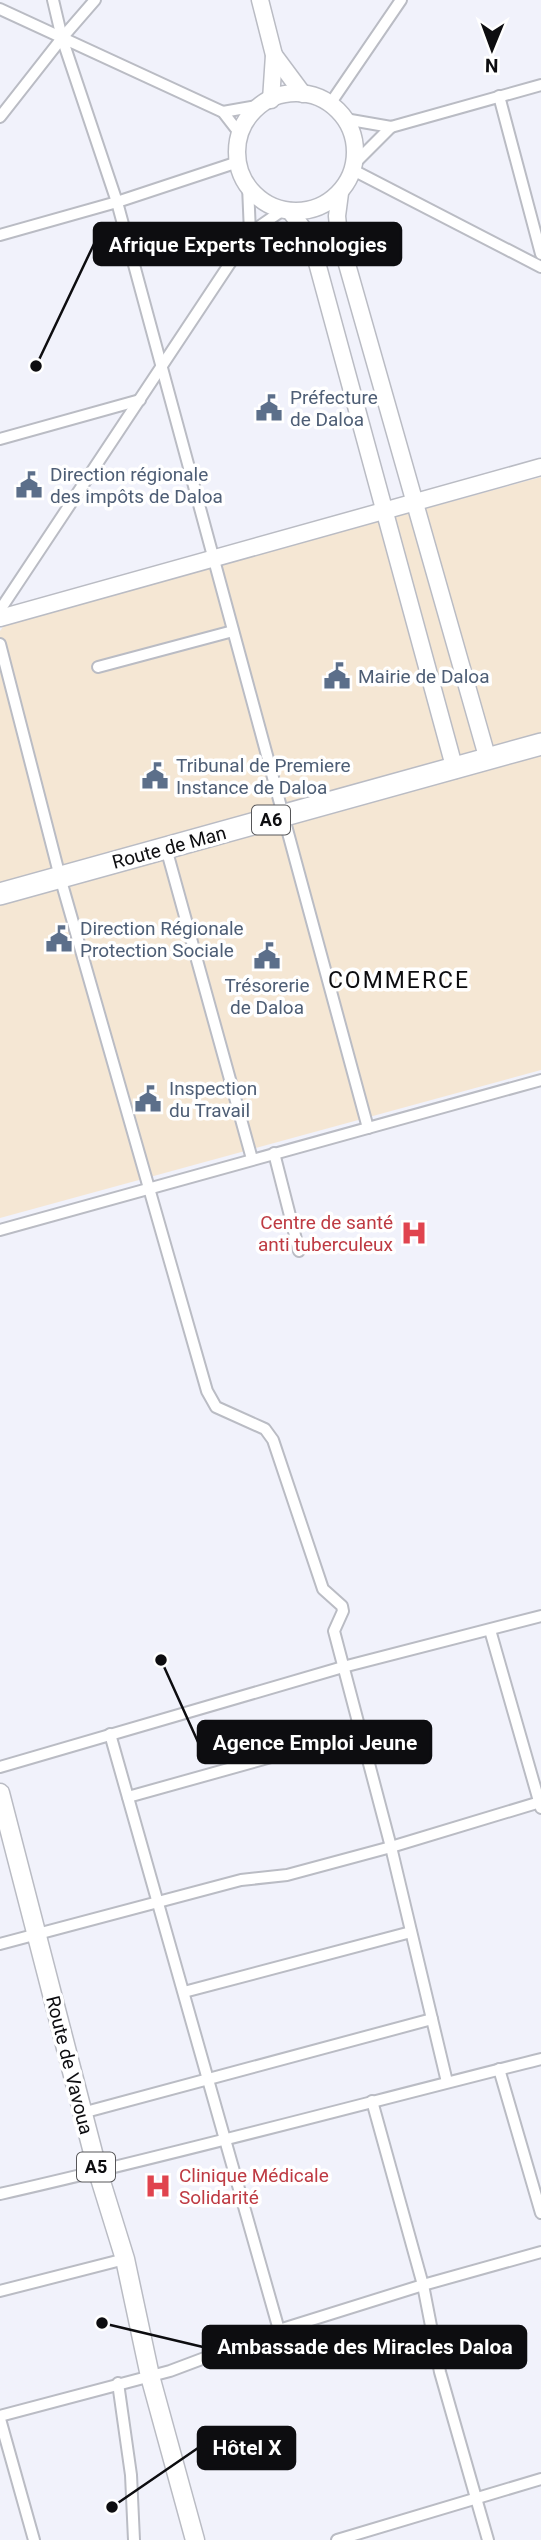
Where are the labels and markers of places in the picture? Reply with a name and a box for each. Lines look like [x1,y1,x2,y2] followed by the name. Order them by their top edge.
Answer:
[94,223,401,265] callout: Afrique Experts Technologies
[290,386,378,431] place label: Préfecture de Daloa
[254,393,284,423] public building icon: Préfecture de Daloa
[50,463,223,508] place label: Direction régionale des impôts de Daloa
[14,470,44,500] public building icon: Direction régionale des impôts de Daloa
[322,661,352,691] public building icon: Mairie de Daloa
[358,665,490,688] place label: Mairie de Daloa
[176,754,351,799] place label: Tribunal de Premiere Instance de Daloa
[140,761,170,791] public building icon: Tribunal de Premiere Instance de Daloa
[80,917,244,962] place label: Direction Régionale Protection Sociale
[44,924,74,954] public building icon: Direction Régionale Protection Sociale
[252,941,282,971] public building icon: Trésorerie de Daloa
[224,974,310,1019] place label: Trésorerie de Daloa
[169,1077,257,1122] place label: Inspection du Travail
[133,1084,163,1114] public building icon: Inspection du Travail
[258,1211,394,1256] place label: Centre de santé anti tuberculeux
[399,1218,429,1248] hospital icon: Centre de santé anti tuberculeux
[198,1721,431,1763] callout: Agence Emploi Jeune
[179,2164,329,2209] place label: Clinique Médicale Solidarité
[143,2171,173,2201] hospital icon: Clinique Médicale Solidarité
[203,2326,526,2368] callout: Ambassade des Miracles Daloa
[198,2427,295,2469] callout: Hôtel X

